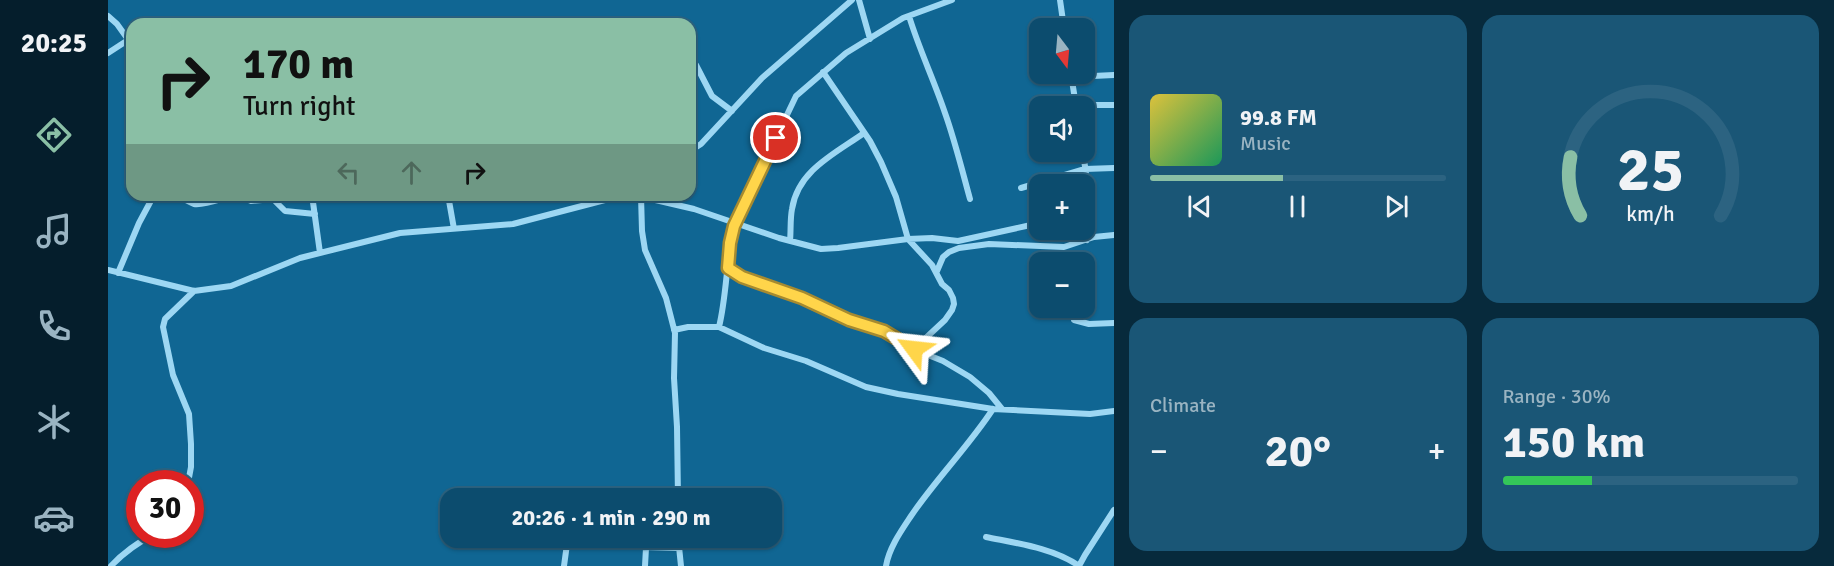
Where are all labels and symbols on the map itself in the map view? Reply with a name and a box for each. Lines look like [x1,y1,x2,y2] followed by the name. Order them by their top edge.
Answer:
[1029,18,1095,84] north arrow
[750,112,801,163] pin
[882,317,946,381] position arrow
[126,470,204,548] speed limit sign: 30

